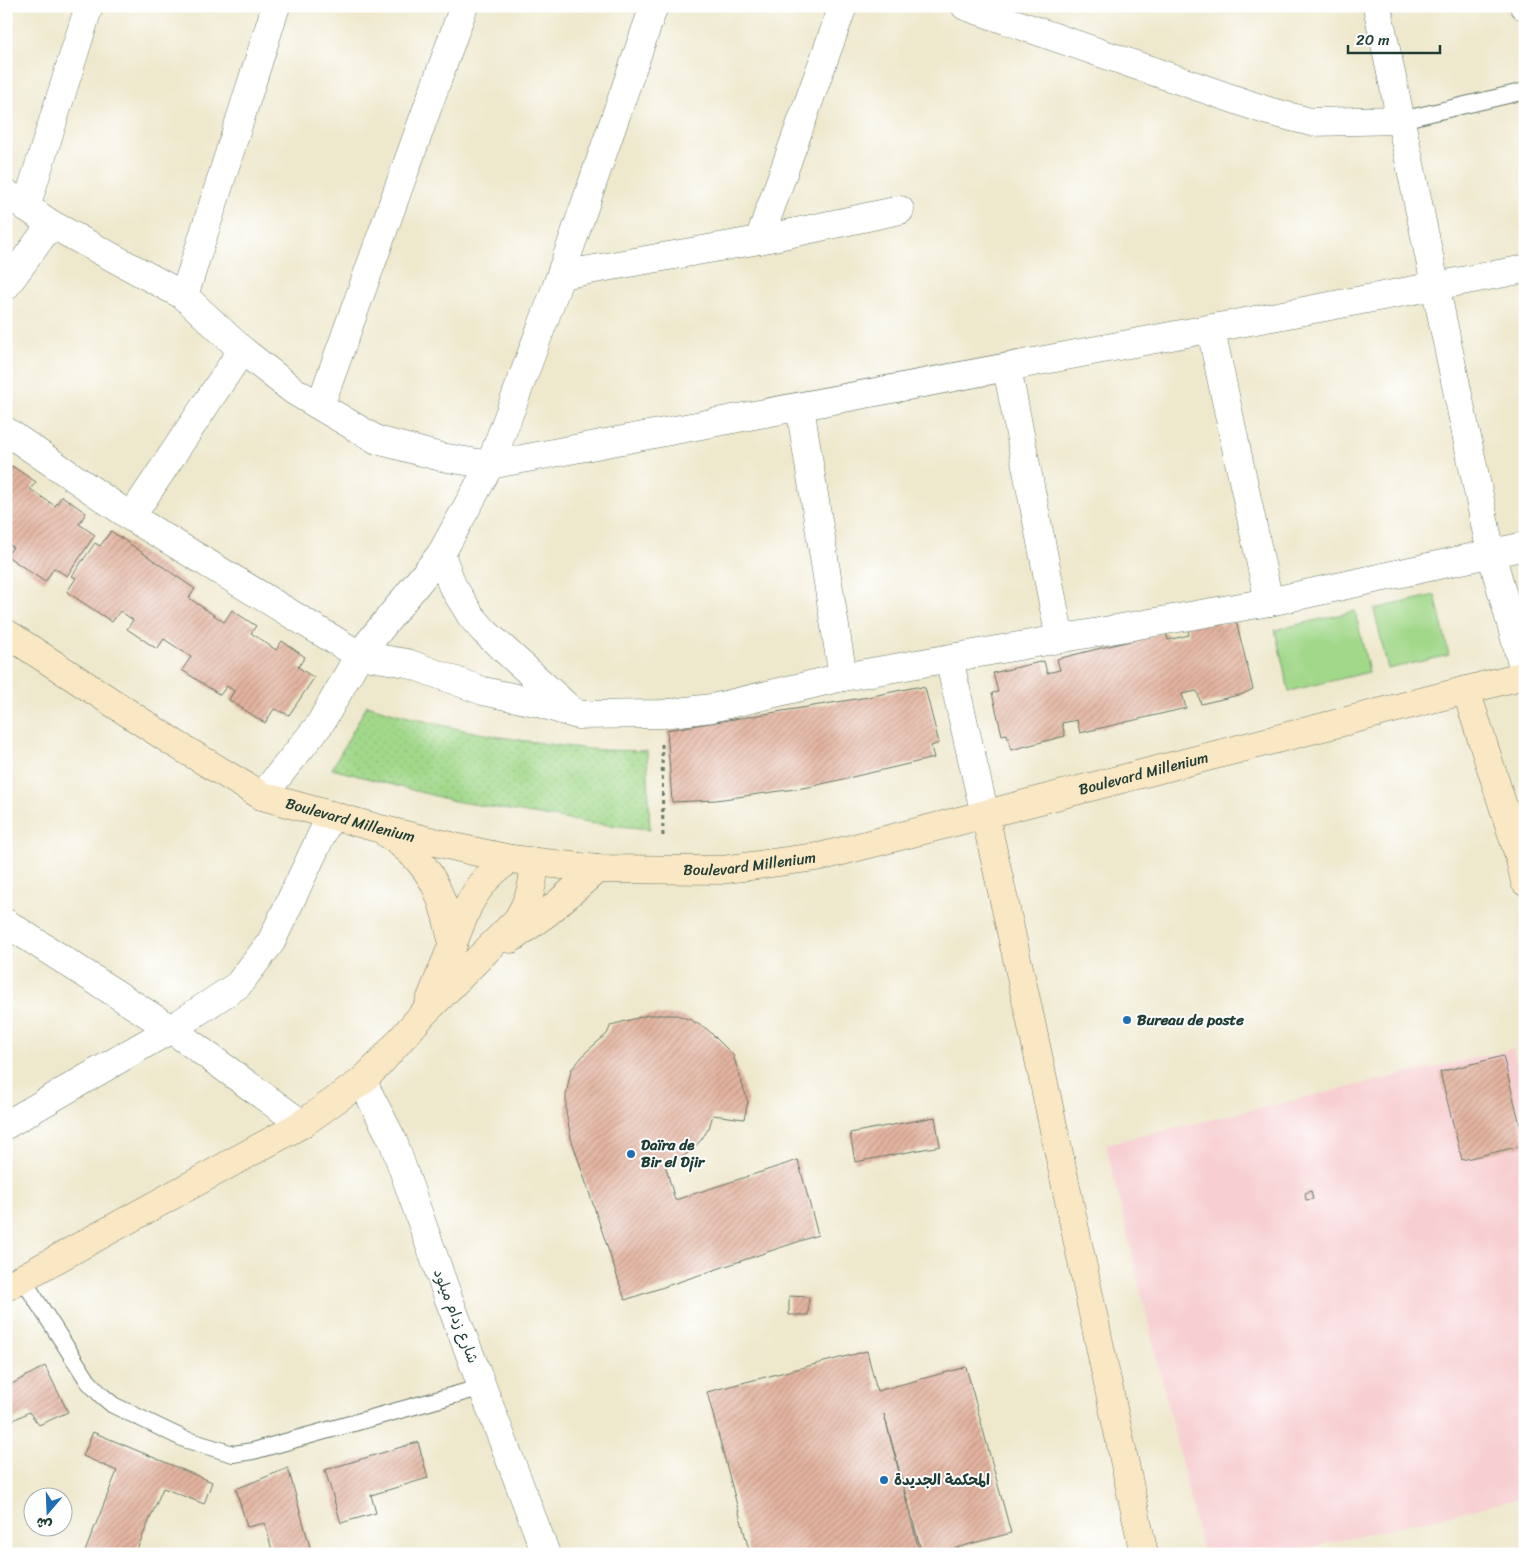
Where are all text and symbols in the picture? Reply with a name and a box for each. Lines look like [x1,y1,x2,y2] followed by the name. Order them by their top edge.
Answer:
[1348,22,1441,54] scale bar
[1356,27,1390,53] text: 20 m
[1076,744,1211,803] street label: Boulevard Millenium
[282,790,418,850] street label: Boulevard Millenium
[683,844,817,883] street label: Boulevard Millenium
[1137,1007,1244,1033] place label: Bureau de poste
[1121,1014,1133,1026] marker: Bureau de poste
[641,1132,706,1175] place label: Daïra de Bir el Djir
[625,1148,637,1160] marker: Daïra de Bir el Djir
[426,1265,486,1367] street label: شارع زدام ميلود
[894,1467,990,1493] place label: المحكمة الجديدة
[878,1474,890,1486] marker: المحكمة الجديدة
[22,1488,72,1538] north arrow
[33,1509,55,1538] text: ش

